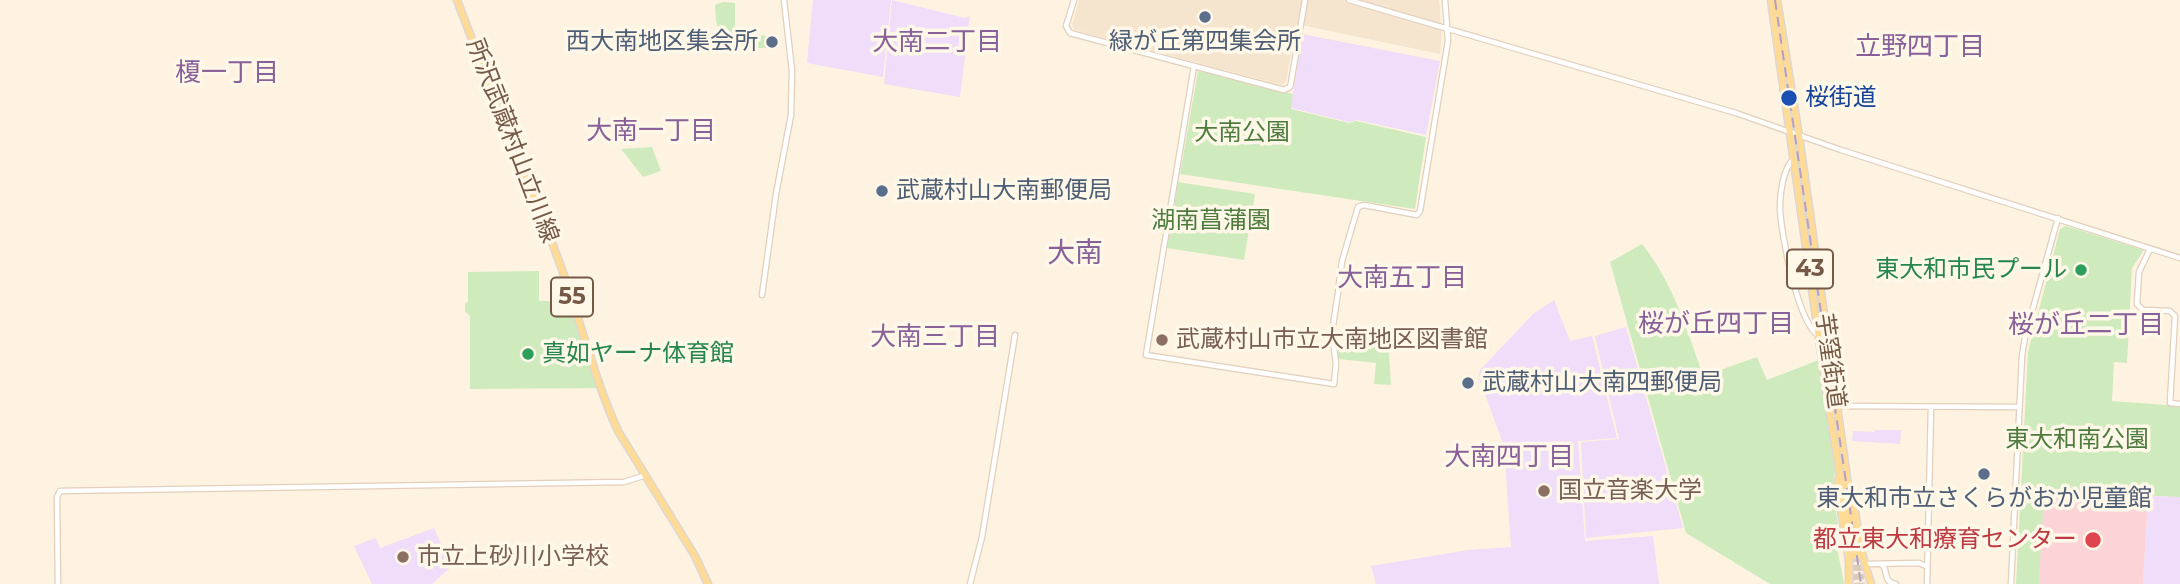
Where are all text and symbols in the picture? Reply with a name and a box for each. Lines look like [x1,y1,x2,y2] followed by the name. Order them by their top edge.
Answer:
[1197,9,1213,25] marker: 緑が丘第四集会所
[872,26,1002,58] district label: 大南二丁目
[566,28,758,56] place label: 西大南地区集会所
[1109,28,1301,56] place label: 緑が丘第四集会所
[1855,31,1985,63] district label: 立野四丁目
[764,34,780,50] marker: 西大南地区集会所
[460,35,564,247] street label: 所沢武蔵村山立川線
[175,57,279,89] district label: 榎一丁目
[1805,84,1877,112] place label: 桜街道
[1779,88,1799,108] marker: 桜街道
[586,115,716,147] district label: 大南一丁目
[1194,119,1290,147] park label: 大南公園
[896,177,1112,205] place label: 武蔵村山大南郵便局
[874,183,890,199] marker: 武蔵村山大南郵便局
[1151,207,1271,235] park label: 湖南菖蒲園
[1047,237,1103,271] district label: 大南
[1787,250,1833,288] road number: 43
[1875,256,2067,284] place label: 東大和市民プール
[1337,262,1467,294] district label: 大南五丁目
[2073,262,2089,278] marker: 東大和市民プール
[551,278,593,316] road number: 55
[1638,308,1794,340] district label: 桜が丘四丁目
[2008,309,2164,341] district label: 桜が丘二丁目
[1809,311,1851,411] street label: 芋窪街道
[870,321,1000,353] district label: 大南三丁目
[1176,326,1488,354] place label: 武蔵村山市立大南地区図書館
[1154,332,1170,348] marker: 武蔵村山市立大南地区図書館
[542,340,734,368] place label: 真如ヤーナ体育館
[520,346,536,362] marker: 真如ヤーナ体育館
[1482,369,1722,397] place label: 武蔵村山大南四郵便局
[1460,375,1476,391] marker: 武蔵村山大南四郵便局
[2005,426,2149,454] park label: 東大和南公園
[1444,441,1574,473] district label: 大南四丁目
[1976,466,1992,482] marker: 東大和市立さくらがおか児童館
[1558,477,1702,505] place label: 国立音楽大学
[1536,483,1552,499] marker: 国立音楽大学
[1816,485,2152,513] place label: 東大和市立さくらがおか児童館
[1813,526,2077,554] place label: 都立東大和療育センター
[2083,530,2103,550] marker: 都立東大和療育センター
[417,543,609,571] place label: 市立上砂川小学校
[395,549,411,565] marker: 市立上砂川小学校

